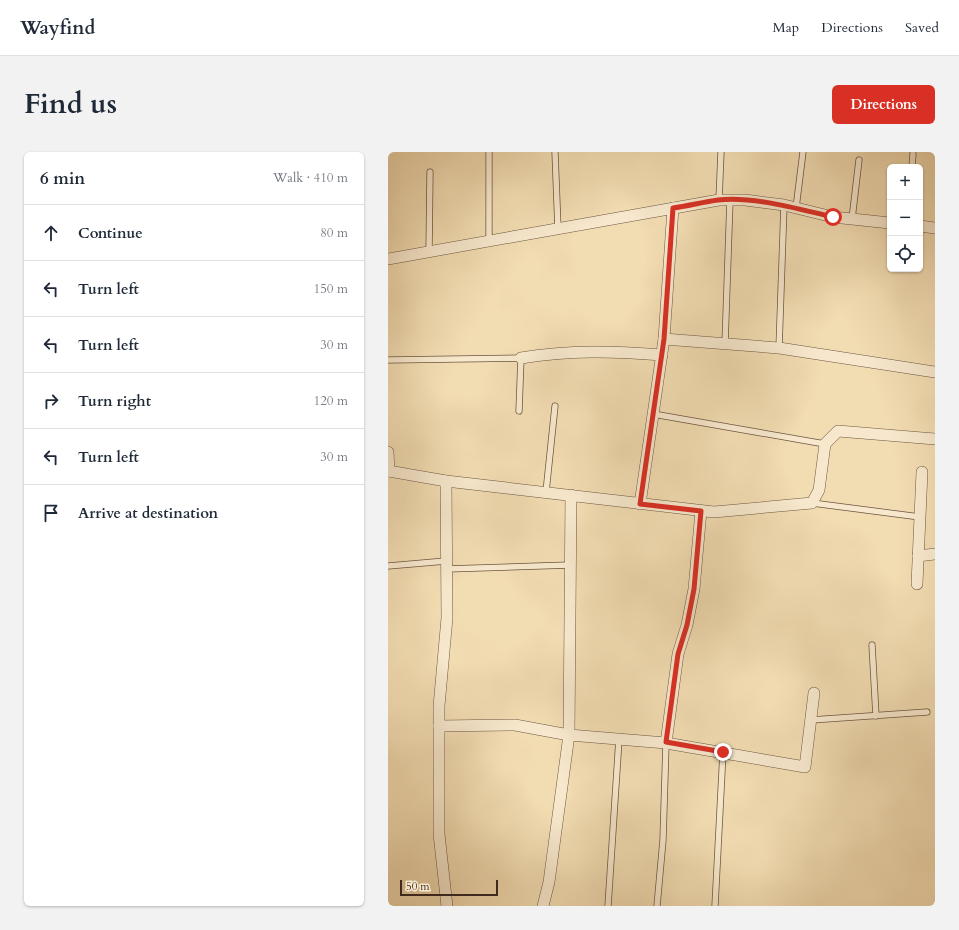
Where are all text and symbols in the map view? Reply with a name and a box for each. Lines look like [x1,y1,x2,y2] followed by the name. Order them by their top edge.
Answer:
[20,15,95,41] text: Wayfind
[773,18,799,37] text: Map
[821,18,883,37] text: Directions
[905,18,939,37] text: Saved
[24,85,117,123] text: Find us
[832,85,935,124] button: Directions
[887,164,923,272] map controls
[887,164,923,200] button: +
[40,167,85,190] text: 6 min
[273,169,348,187] text: Walk · 410 m
[887,200,923,236] button: −
[824,208,842,226] route start
[40,222,62,244] icon: ahead
[78,223,143,243] text: Continue
[320,224,348,242] text: 80 m
[887,236,923,272] button: locate
[40,278,62,300] icon: left
[78,279,139,299] text: Turn left
[314,280,348,298] text: 150 m
[40,334,62,356] icon: left
[78,335,139,355] text: Turn left
[320,336,348,354] text: 30 m
[40,390,62,412] icon: right
[78,391,151,411] text: Turn right
[314,392,348,410] text: 120 m
[40,446,62,468] icon: left
[78,447,139,467] text: Turn left
[320,448,348,466] text: 30 m
[40,502,62,524] icon: arrive
[78,503,218,523] text: Arrive at destination
[714,743,732,761] route end
[400,878,498,897] scale bar
[406,879,430,894] text: 50 m

